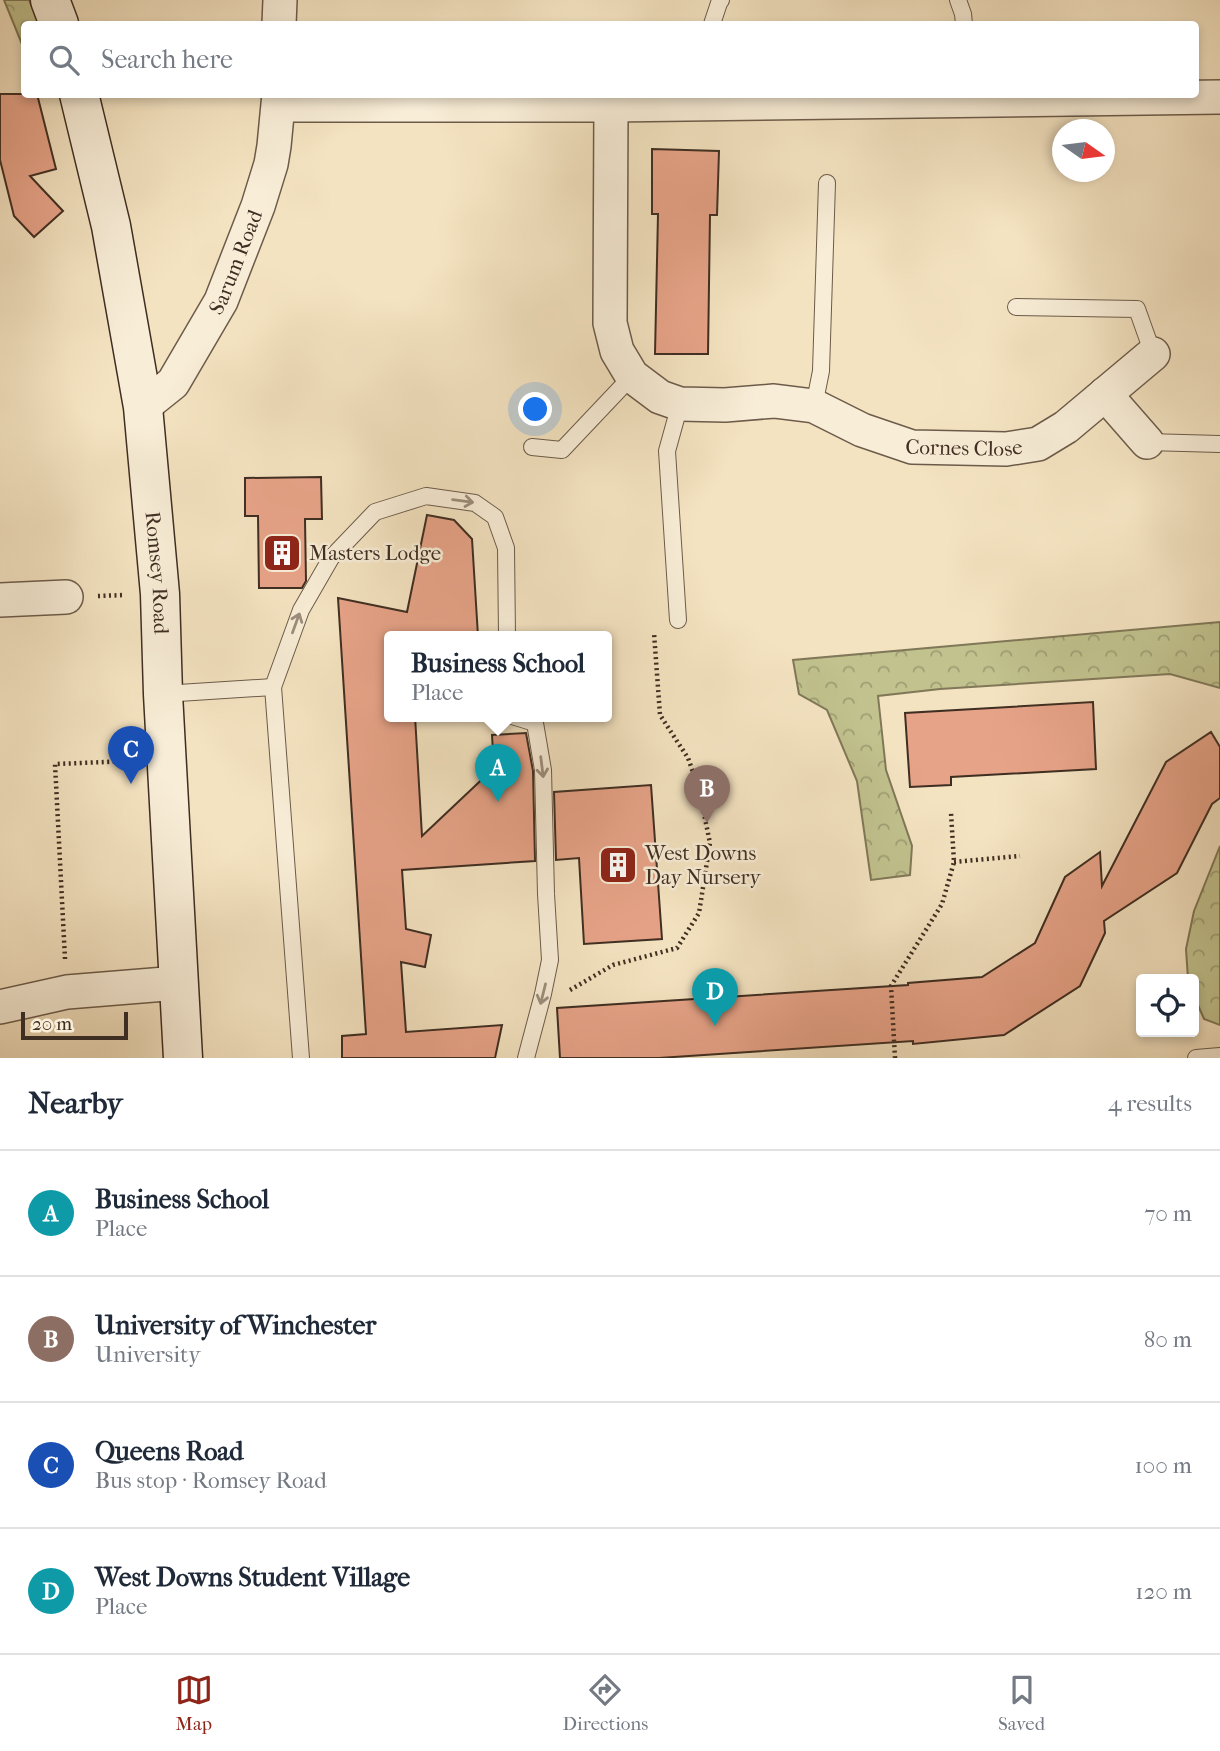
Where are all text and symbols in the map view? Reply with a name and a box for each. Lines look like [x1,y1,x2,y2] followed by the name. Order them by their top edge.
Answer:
[21,21,1199,98] search box
[45,41,83,79] icon: search
[101,44,233,75] text: Search here
[1052,119,1115,182] north arrow
[204,206,267,319] street label: Sarum Road
[518,392,552,426] your location
[905,435,1024,461] street label: Cornes Close
[451,495,473,508] one-way arrow
[141,510,173,635] street label: Romsey Road
[261,532,303,574] building icon: Masters Lodge
[309,541,441,565] place label: Masters Lodge
[291,612,303,634] one-way arrow
[384,631,612,722] popup
[411,648,585,679] text: Business School
[411,679,463,706] text: Place
[108,726,154,784] pin: C
[475,744,521,802] pin: A
[536,756,549,778] one-way arrow
[684,765,730,823] pin: B
[644,841,762,889] place label: West Downs Day Nursery
[597,844,639,886] building icon: West Downs Day Nursery
[692,968,738,1026] pin: D
[1136,974,1199,1037] map controls
[1136,974,1199,1037] button: locate
[536,982,549,1005] one-way arrow
[21,1009,128,1041] scale bar
[32,1013,72,1035] text: 20 m
[28,1086,123,1121] text: Nearby
[1108,1090,1192,1117] text: 4 results
[95,1184,269,1215] text: Business School
[44,1200,58,1227] text: A
[1144,1200,1192,1227] text: 70 m
[95,1215,147,1242] text: Place
[95,1310,376,1341] text: University of Winchester
[44,1326,58,1353] text: B
[1144,1326,1192,1353] text: 80 m
[95,1341,200,1368] text: University
[95,1436,244,1467] text: Queens Road
[43,1452,59,1479] text: C
[1134,1452,1192,1479] text: 100 m
[95,1467,327,1494] text: Bus stop · Romsey Road
[95,1562,410,1593] text: West Downs Student Village
[42,1578,60,1605] text: D
[1135,1578,1192,1605] text: 120 m
[95,1593,147,1620] text: Place
[175,1671,213,1735] tab: Map
[563,1671,648,1735] tab: Directions
[998,1671,1045,1735] tab: Saved

